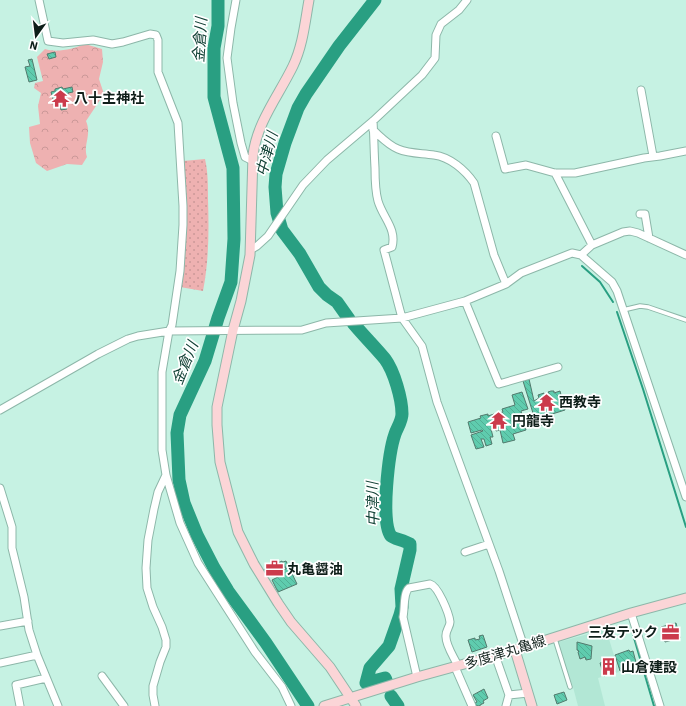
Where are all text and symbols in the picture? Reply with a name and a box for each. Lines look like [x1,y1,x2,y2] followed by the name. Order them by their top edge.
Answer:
[188,15,211,63] water label: 金倉川
[16,16,56,56] north arrow
[28,38,39,53] text: N
[51,88,71,108] temple icon: 八十主神社
[74,89,144,107] place label: 八十主神社
[252,128,282,178] water label: 中津川
[167,337,203,387] water label: 金倉川
[536,392,556,412] temple icon: 西教寺
[559,393,601,411] place label: 西教寺
[489,411,509,431] temple icon: 円龍寺
[512,412,554,430] place label: 円龍寺
[363,479,382,527] water label: 中津川
[264,559,284,579] office icon: 丸亀醤油
[287,560,343,578] place label: 丸亀醤油
[661,622,681,642] office icon: 三友テック
[588,623,658,641] place label: 三友テック
[462,631,548,673] street label: 多度津丸亀線
[598,657,618,677] building icon: 山倉建設
[621,658,677,676] place label: 山倉建設

